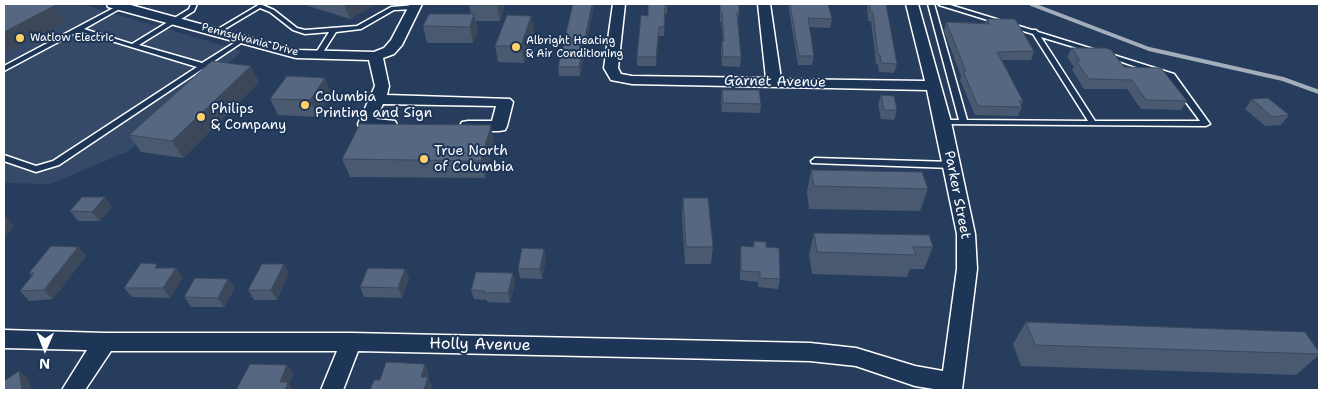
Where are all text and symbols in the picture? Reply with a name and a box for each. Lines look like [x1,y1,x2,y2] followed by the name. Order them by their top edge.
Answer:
[200,21,300,59] street label: Pennsylvania Drive
[30,31,114,45] place label: Watlow Electric
[14,32,26,44] marker: Watlow Electric
[526,34,623,60] place label: Albright Heating & Air Conditioning
[510,41,522,53] marker: Albright Heating & Air Conditioning
[724,73,826,91] street label: Garnet Avenue
[315,89,432,121] place label: Columbia Printing and Sign
[299,99,311,111] marker: Columbia Printing and Sign
[211,101,286,134] place label: Philips & Company
[195,111,207,123] marker: Philips & Company
[434,143,514,176] place label: True North of Columbia
[940,149,974,241] street label: Parker Street
[418,153,430,165] marker: True North of Columbia
[20,324,70,374] north arrow
[429,335,531,355] street label: Holly Avenue
[39,355,50,373] text: N

